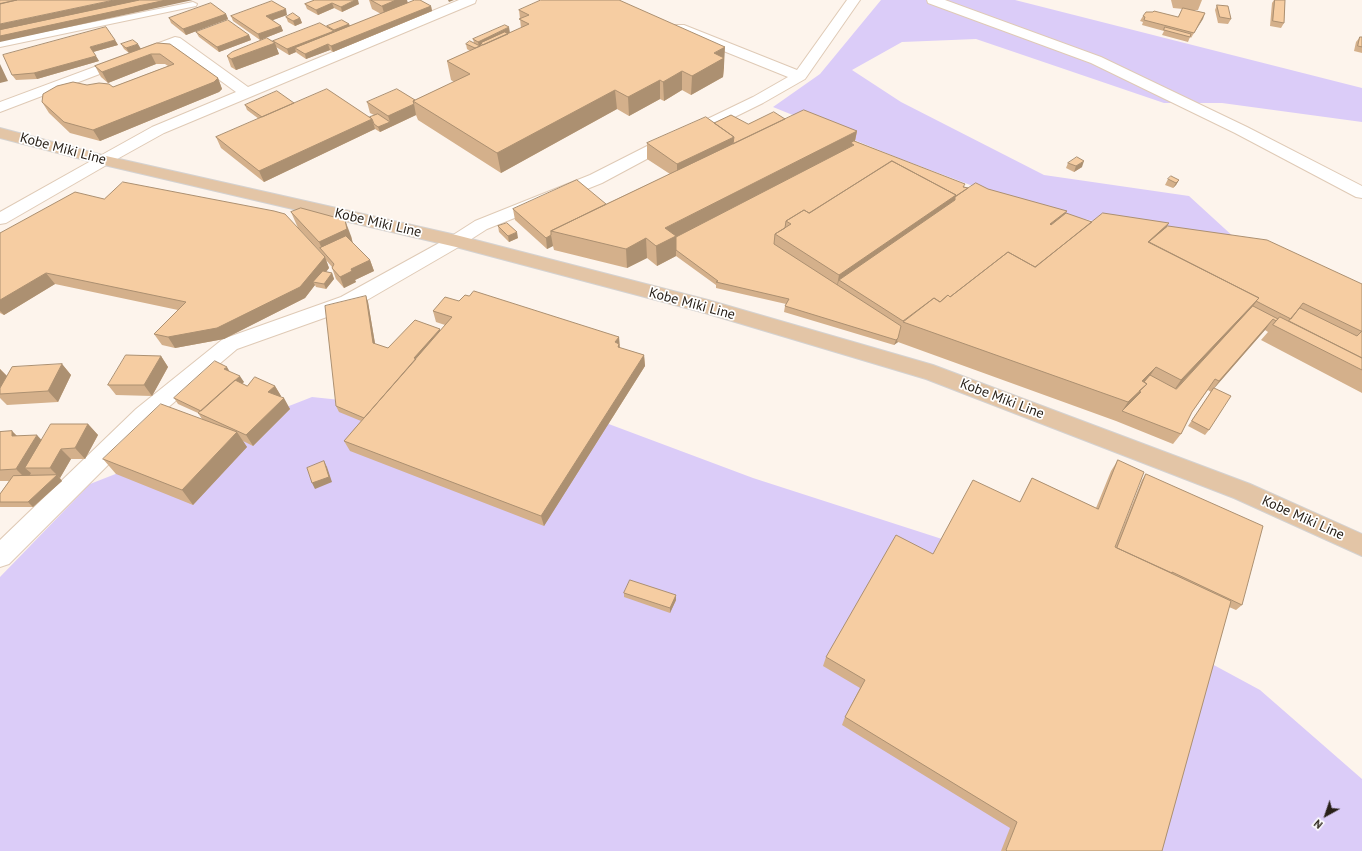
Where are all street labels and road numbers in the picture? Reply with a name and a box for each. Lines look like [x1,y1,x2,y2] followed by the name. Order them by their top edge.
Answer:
[18,129,108,169] street label: Kobe Miki Line
[333,205,423,241] street label: Kobe Miki Line
[647,284,737,324] street label: Kobe Miki Line
[958,375,1046,423] street label: Kobe Miki Line
[1259,492,1347,544] street label: Kobe Miki Line

